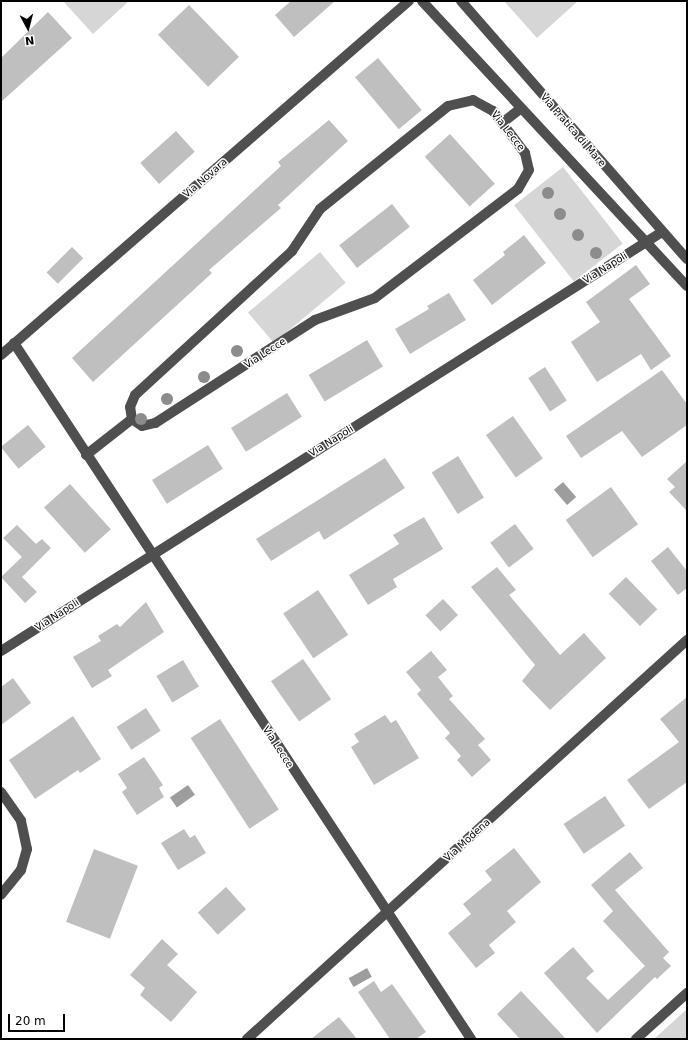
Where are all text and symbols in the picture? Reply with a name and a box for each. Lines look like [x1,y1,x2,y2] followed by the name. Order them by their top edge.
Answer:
[8,8,48,48] north arrow
[24,33,35,47] text: N
[538,91,608,169] street label: Via Pratica di Mare
[489,109,527,153] street label: Via Lecce
[180,156,230,200] street label: Via Novara
[580,250,630,286] street label: Via Napoli
[242,335,288,371] street label: Via Lecce
[306,423,356,459] street label: Via Napoli
[33,596,81,634] street label: Via Napoli
[260,724,296,770] street label: Via Lecce
[441,816,493,864] street label: Via Modena
[10,1006,67,1032] scale bar
[15,1014,46,1028] text: 20 m

